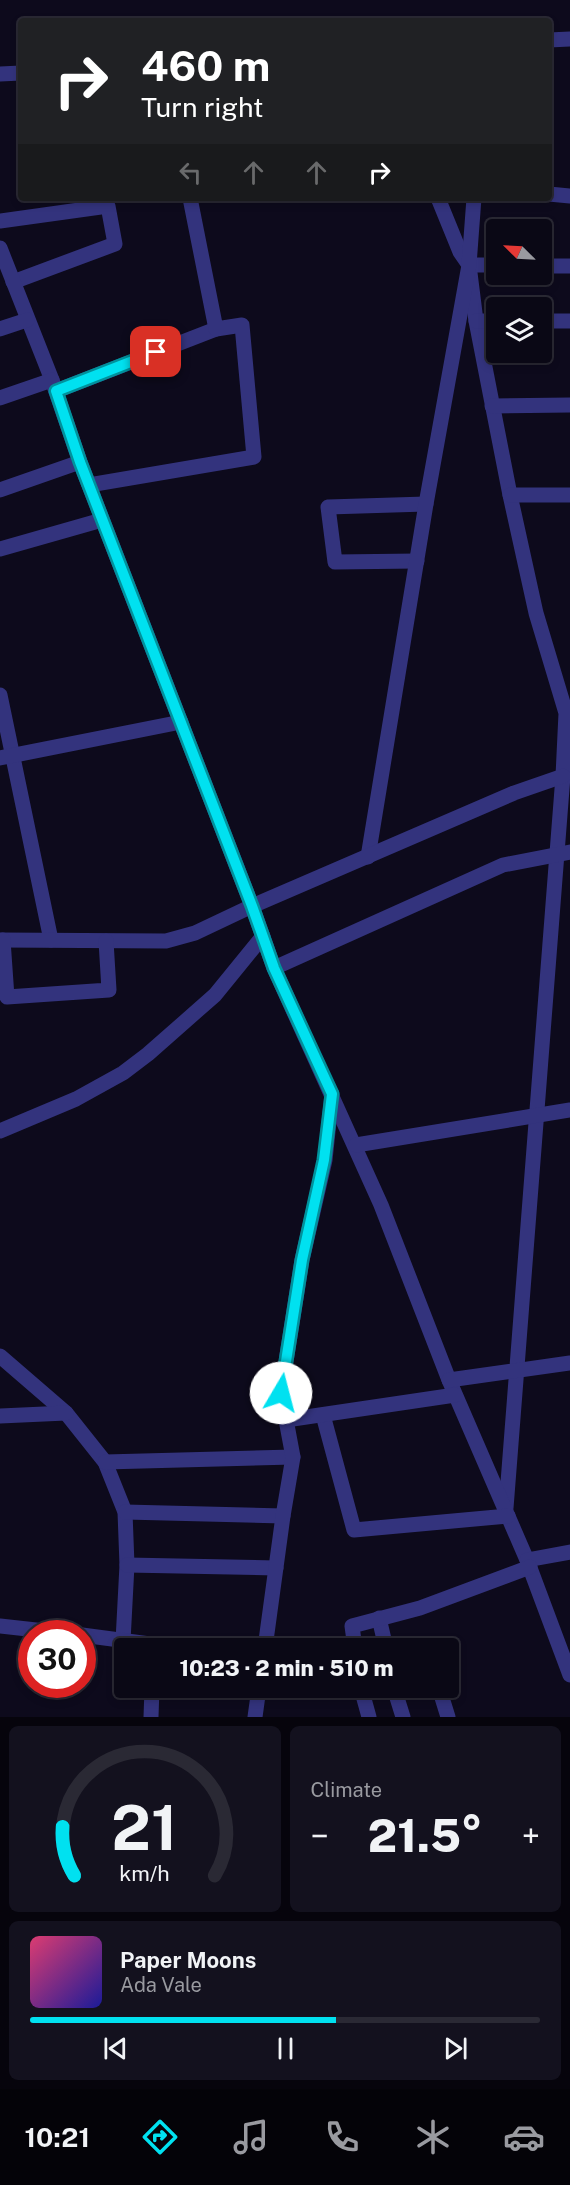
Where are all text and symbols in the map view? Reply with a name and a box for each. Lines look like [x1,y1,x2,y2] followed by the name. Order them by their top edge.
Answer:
[141,41,270,90] text: 460 m
[42,42,120,120] icon: right
[141,91,264,123] text: Turn right
[174,156,207,189] icon: left
[237,156,270,189] icon: ahead
[300,156,333,189] icon: ahead
[363,156,396,189] icon: right
[486,219,552,285] north arrow
[486,219,552,363] map controls
[486,297,552,363] button: layers
[130,326,181,377] pin
[139,335,172,368] icon: arrive
[249,1361,313,1425] position arrow
[18,1620,96,1698] speed limit sign: 30
[179,1655,394,1681] text: 10:23 · 2 min · 510 m
[311,1778,382,1802] text: Climate
[112,1791,178,1864] text: 21
[368,1809,483,1862] text: 21.5°
[311,1817,329,1855] text: −
[522,1817,540,1855] text: +
[120,1861,170,1886] text: km/h
[120,1947,256,1973] text: Paper Moons
[120,1973,202,1997] text: Ada Vale
[99,2032,132,2065] icon: previous
[269,2032,302,2065] icon: pause
[439,2032,472,2065] icon: next
[139,2116,181,2158] icon: directions
[230,2116,272,2158] icon: music
[321,2116,363,2158] icon: phone
[412,2116,454,2158] icon: climate
[503,2116,545,2158] icon: car
[25,2121,90,2153] text: 10:21

